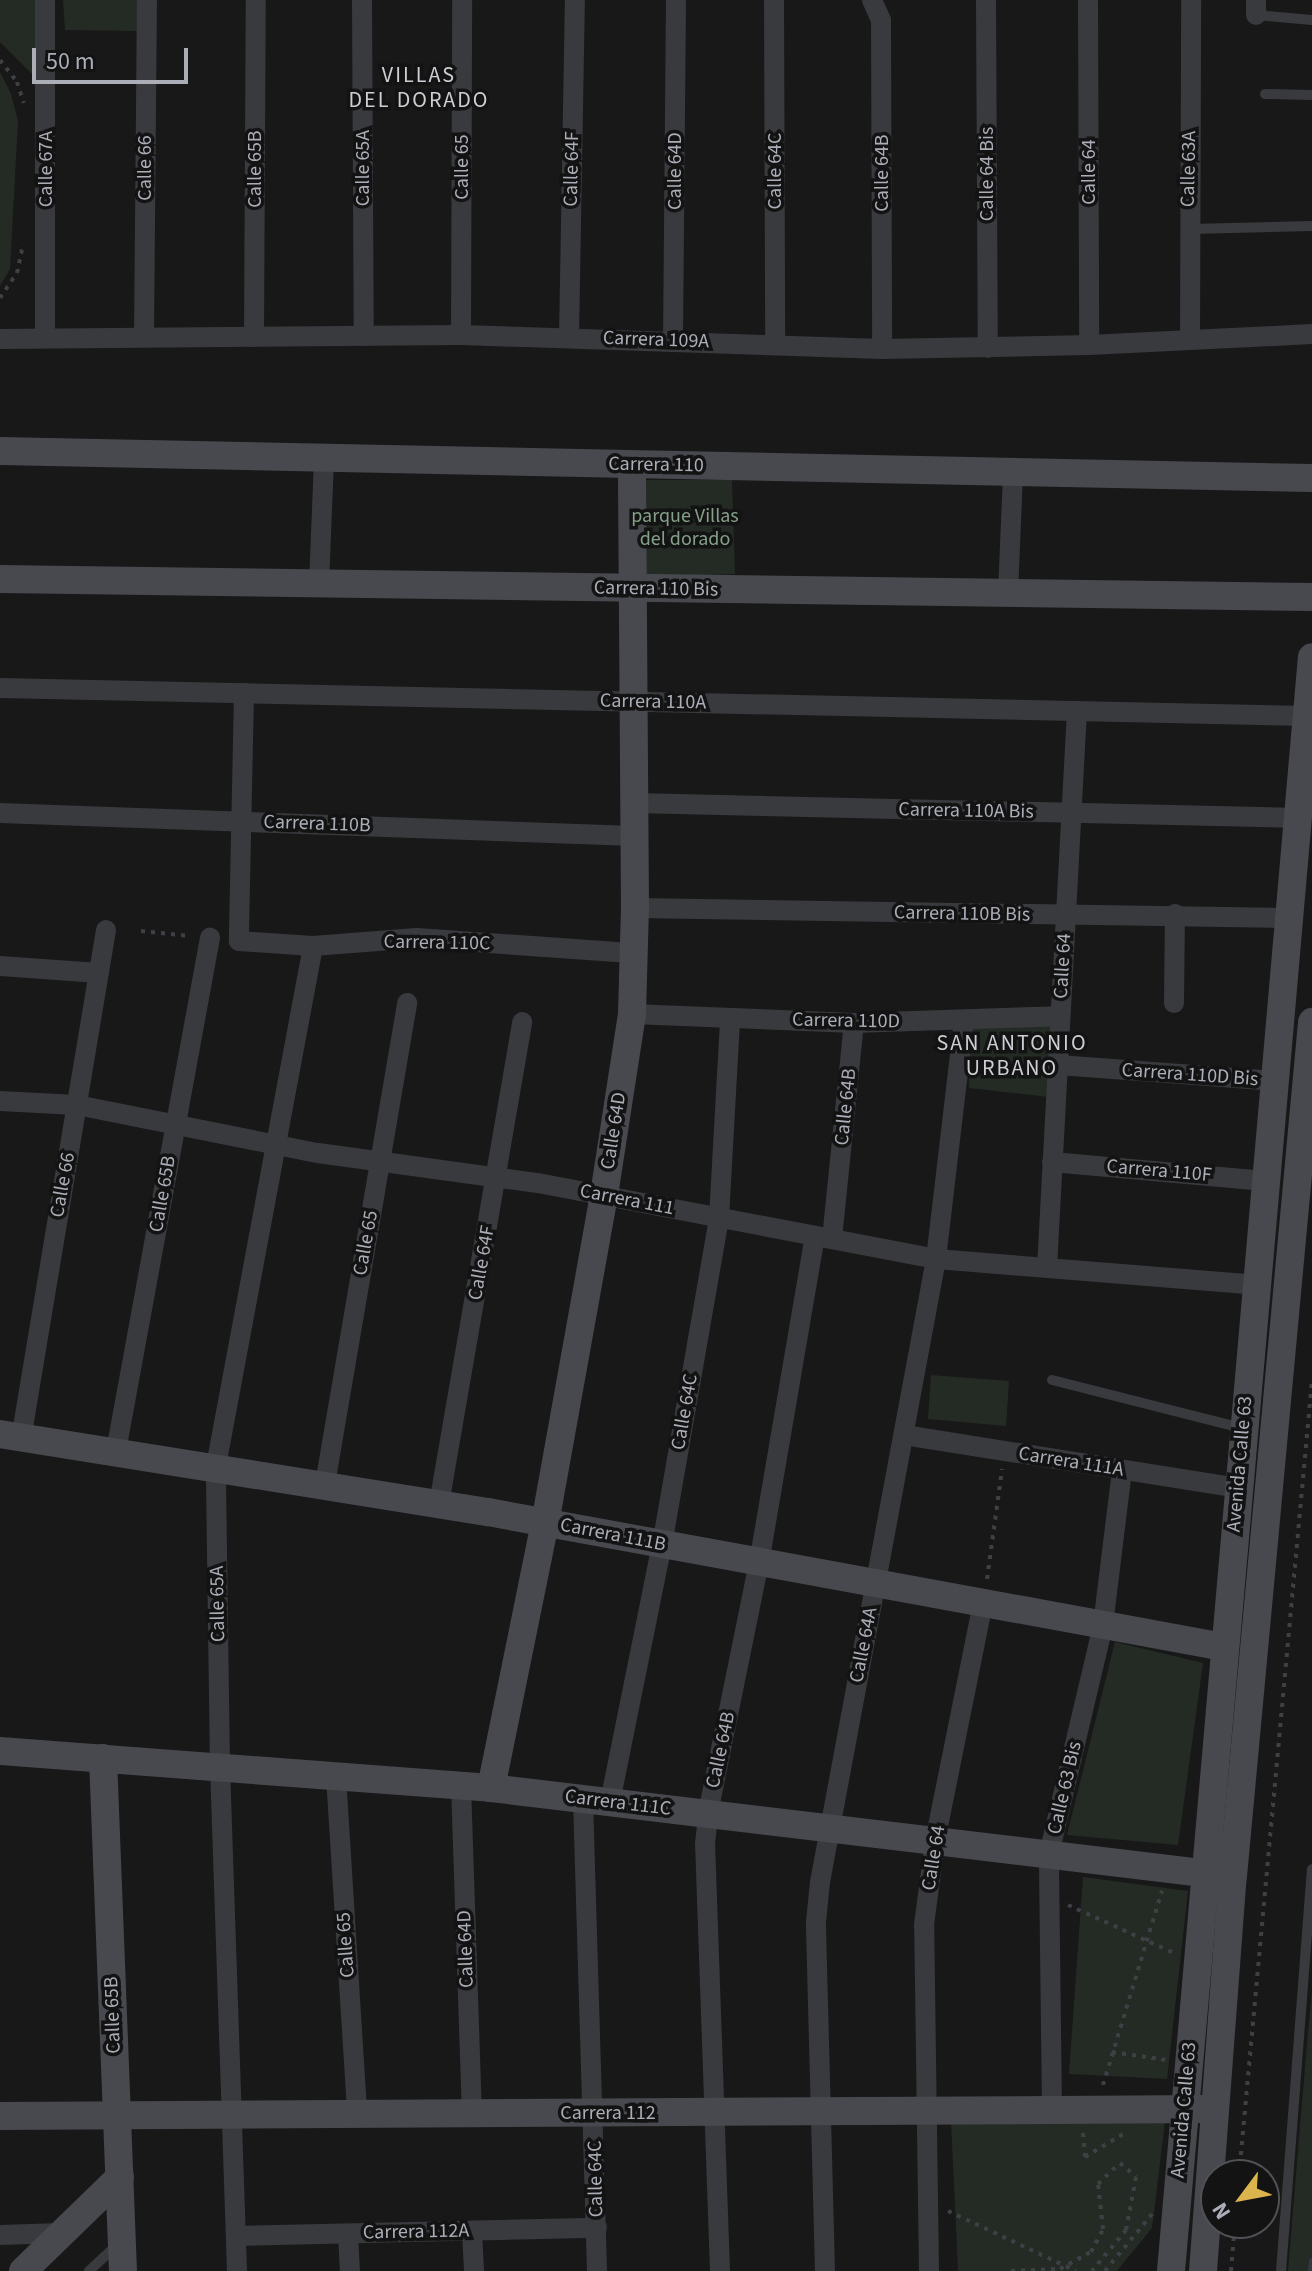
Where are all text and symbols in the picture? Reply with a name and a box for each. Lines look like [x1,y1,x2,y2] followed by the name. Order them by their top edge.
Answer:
[36,32,192,82] scale bar
[46,44,95,79] text: 50 m
[349,62,489,114] district label: VILLAS DEL DORADO
[975,127,999,221] street label: Calle 64 Bis
[243,130,267,208] street label: Calle 65B
[351,130,375,206] street label: Calle 65A
[34,131,58,207] street label: Calle 67A
[559,131,585,207] street label: Calle 64F
[1176,131,1202,207] street label: Calle 63A
[663,132,687,210] street label: Calle 64D
[763,133,787,209] street label: Calle 64C
[450,134,474,200] street label: Calle 65
[870,134,894,212] street label: Calle 64B
[133,135,157,201] street label: Calle 66
[1077,139,1101,205] street label: Calle 64
[602,326,710,354] street label: Carrera 109A
[608,452,704,478] street label: Carrera 110
[631,504,739,551] park label: parque Villas del dorado
[594,576,718,602] street label: Carrera 110 Bis
[600,689,706,715] street label: Carrera 110A
[898,798,1034,824] street label: Carrera 110A Bis
[263,810,371,838] street label: Carrera 110B
[894,901,1030,927] street label: Carrera 110B Bis
[383,930,491,956] street label: Carrera 110C
[1049,933,1077,999] street label: Calle 64
[792,1008,900,1034] street label: Carrera 110D
[936,1030,1088,1082] district label: SAN ANTONIO URBANO
[1121,1058,1259,1092] street label: Carrera 110D Bis
[830,1067,862,1147] street label: Calle 64B
[596,1091,632,1171] street label: Calle 64D
[45,1151,81,1219] street label: Calle 66
[144,1154,182,1234] street label: Calle 65B
[1105,1154,1213,1188] street label: Carrera 110F
[578,1179,676,1221] street label: Carrera 111
[348,1209,384,1277] street label: Calle 65
[464,1224,500,1302] street label: Calle 64F
[667,1372,703,1452] street label: Calle 64C
[1222,1395,1258,1533] street label: Avenida Calle 63
[1017,1442,1125,1482] street label: Carrera 111A
[558,1513,668,1557] street label: Carrera 111B
[205,1566,231,1642] street label: Calle 65A
[845,1605,883,1685] street label: Calle 64A
[701,1710,741,1790] street label: Calle 64B
[1043,1739,1087,1837] street label: Calle 63 Bis
[563,1785,673,1821] street label: Carrera 111C
[917,1824,951,1892] street label: Calle 64
[453,1910,479,1988] street label: Calle 64D
[332,1911,360,1979] street label: Calle 65
[100,1976,126,2054] street label: Calle 65B
[1166,2041,1202,2179] street label: Avenida Calle 63
[560,2101,656,2125] street label: Carrera 112
[583,2140,609,2218] street label: Calle 64C
[1200,2159,1280,2239] north arrow
[1204,2196,1239,2225] text: N
[363,2219,469,2245] street label: Carrera 112A

